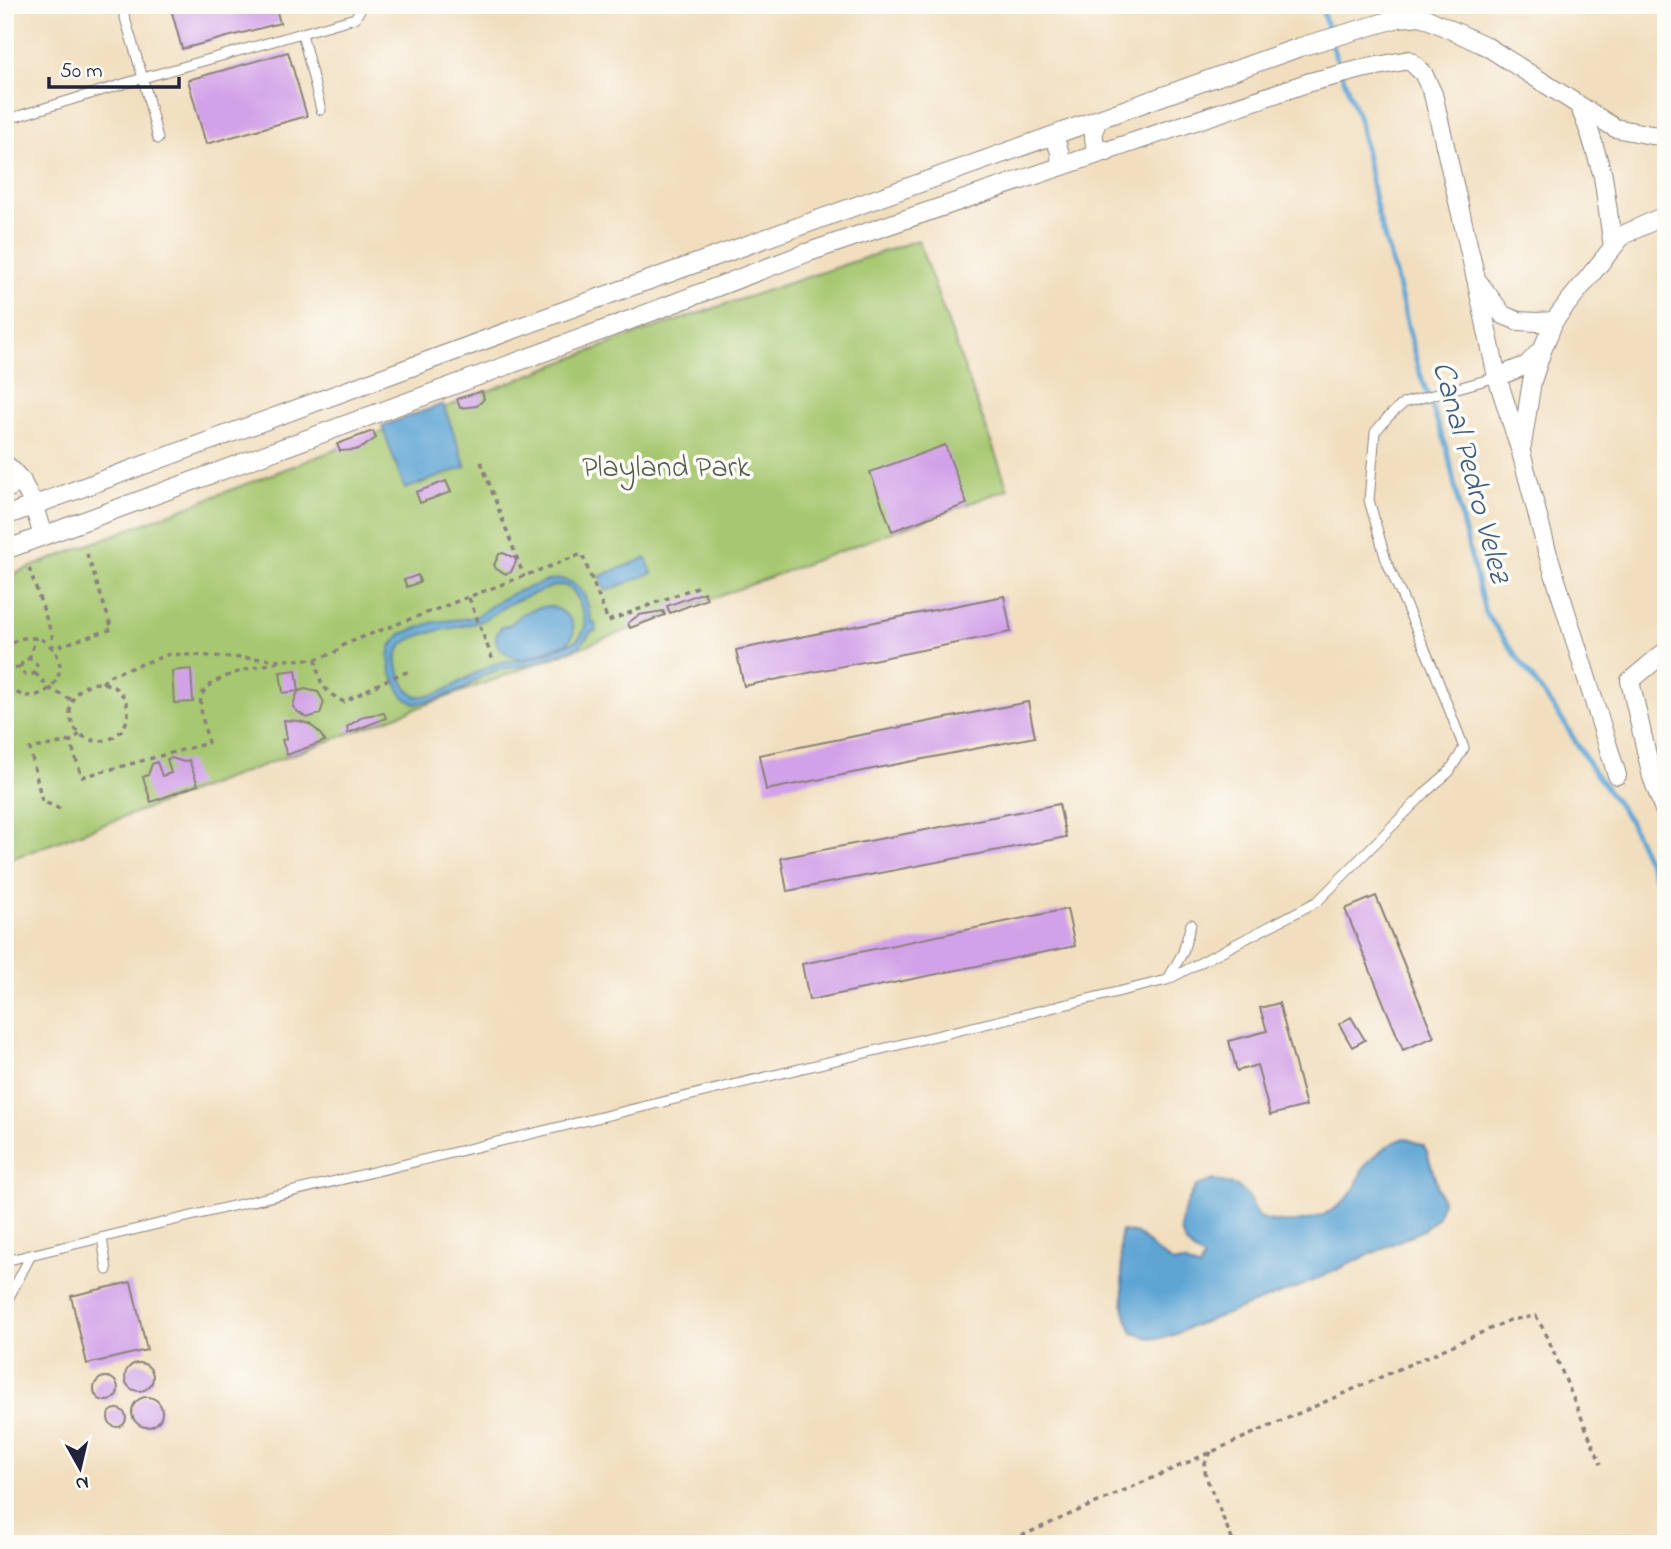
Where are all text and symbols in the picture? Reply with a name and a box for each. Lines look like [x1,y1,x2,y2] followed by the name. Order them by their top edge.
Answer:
[49,46,178,90] scale bar
[60,57,103,87] text: 50 m
[1418,356,1523,590] water label: Canal Pedro Velez
[582,447,751,491] park label: Playland Park
[46,1434,116,1504] north arrow
[74,1468,90,1497] text: N

